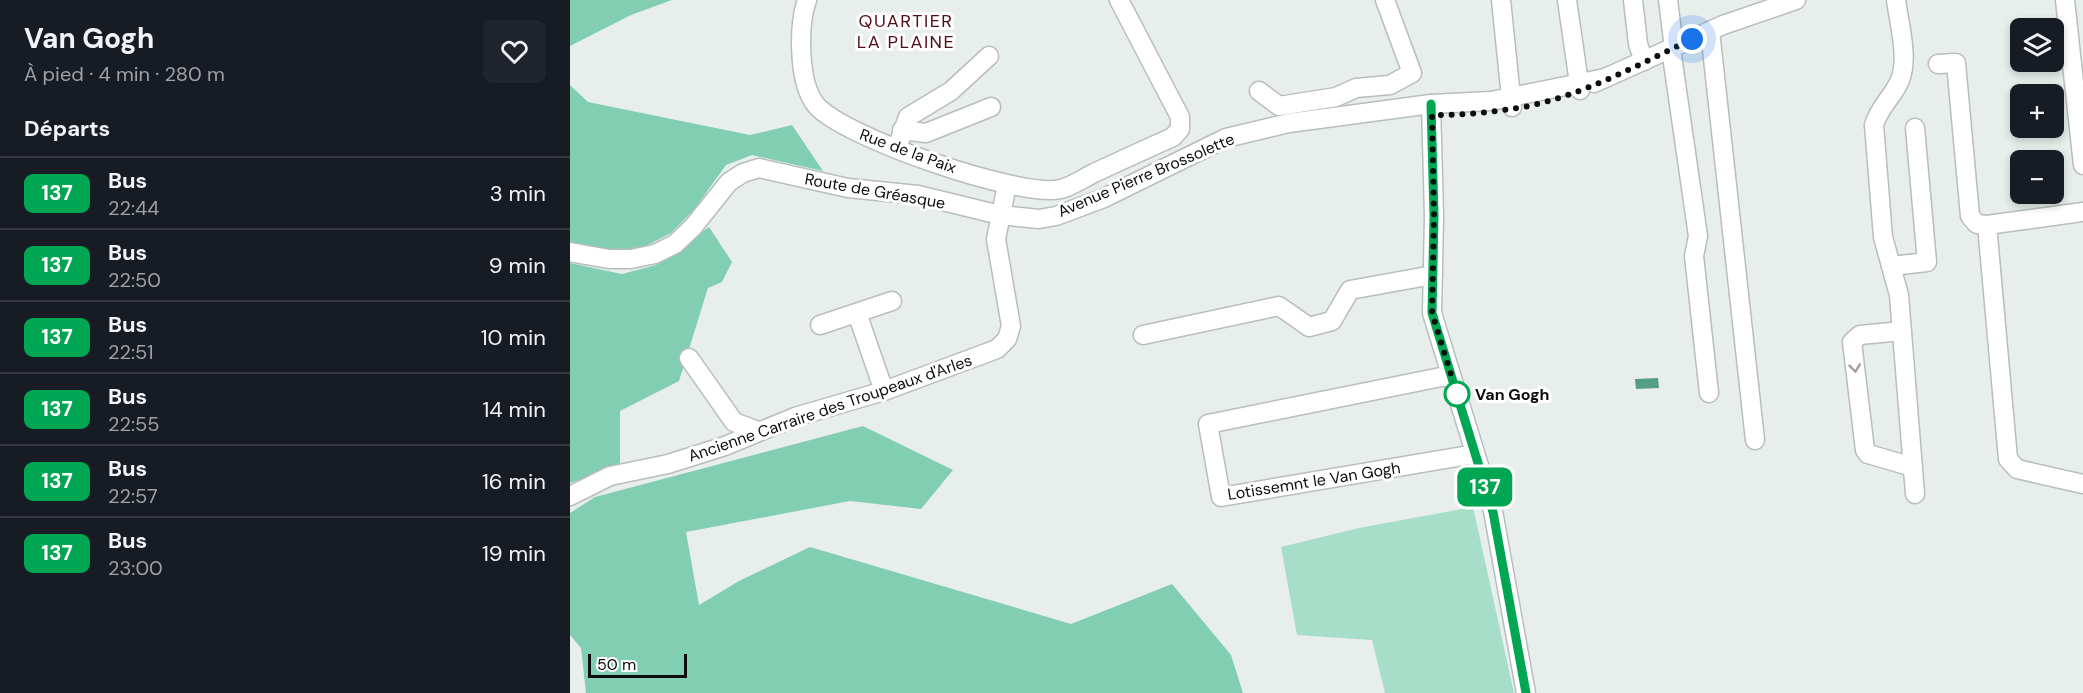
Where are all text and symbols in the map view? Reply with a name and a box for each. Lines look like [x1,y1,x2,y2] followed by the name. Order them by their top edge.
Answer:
[857,9,955,54] district label: QUARTIER LA PLAINE
[2010,18,2064,204] map controls
[2010,18,2064,72] button: layers
[24,20,154,57] text: Van Gogh
[483,20,546,83] button: heart
[1677,24,1707,54] your location
[24,61,225,87] text: À pied · 4 min · 280 m
[2010,84,2064,138] button: +
[24,114,110,143] text: Départs
[857,124,959,178] street label: Rue de la Paix
[1055,128,1237,222] street label: Avenue Pierre Brossolette
[2010,150,2064,204] button: −
[108,166,147,195] text: Bus
[803,168,947,214] street label: Route de Gréasque
[41,179,73,207] text: 137
[490,179,546,208] text: 3 min
[108,195,159,221] text: 22:44
[108,238,147,267] text: Bus
[41,251,73,279] text: 137
[489,251,546,280] text: 9 min
[108,267,161,293] text: 22:50
[108,310,147,339] text: Bus
[41,323,73,351] text: 137
[481,323,546,352] text: 10 min
[108,339,154,365] text: 22:51
[685,349,975,467] street label: Ancienne Carraire des Troupeaux d'Arles
[1848,364,1861,373] one-way arrow
[1444,381,1470,407] marker: Van Gogh
[108,382,147,411] text: Bus
[1475,384,1549,405] place label: Van Gogh
[41,395,73,423] text: 137
[482,395,546,424] text: 14 min
[108,411,159,437] text: 22:55
[108,454,147,483] text: Bus
[1226,457,1402,505] street label: Lotissemnt le Van Gogh
[41,467,73,495] text: 137
[482,467,546,496] text: 16 min
[1450,468,1520,506] line badge: 137
[1469,473,1501,501] text: 137
[108,483,158,509] text: 22:57
[108,526,147,555] text: Bus
[41,539,73,567] text: 137
[482,539,546,568] text: 19 min
[108,555,163,581] text: 23:00
[588,651,687,678] scale bar
[597,654,636,675] text: 50 m

